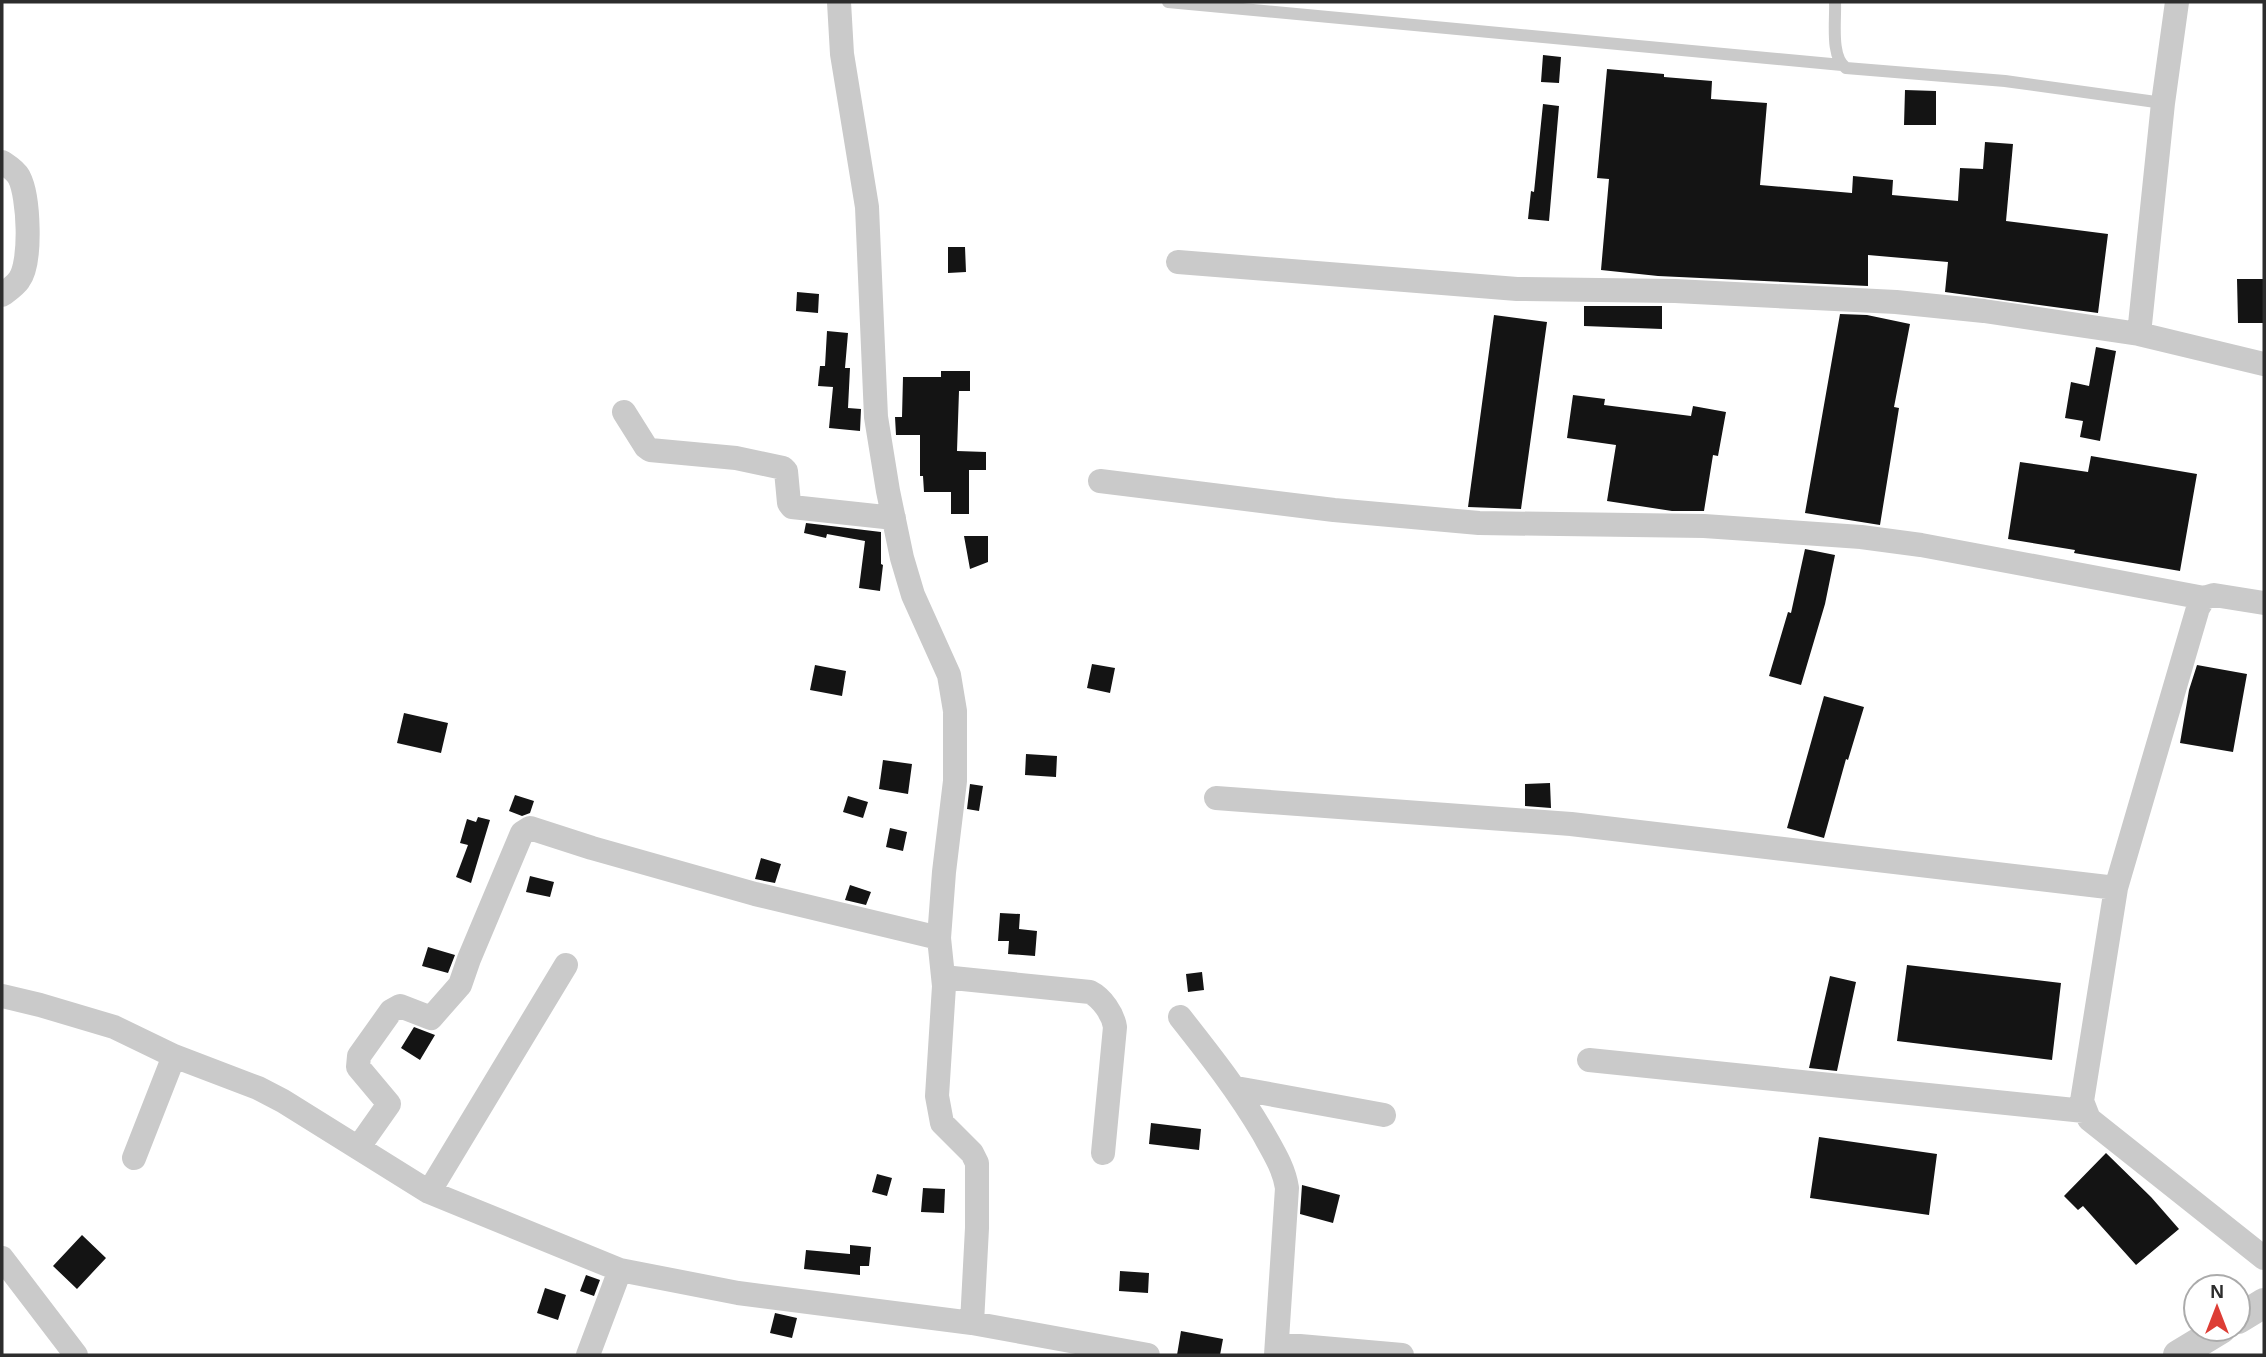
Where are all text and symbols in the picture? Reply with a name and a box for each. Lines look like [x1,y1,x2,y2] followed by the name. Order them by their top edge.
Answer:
[2182,1273,2252,1343] north arrow
[2210,1281,2224,1302] text: N

